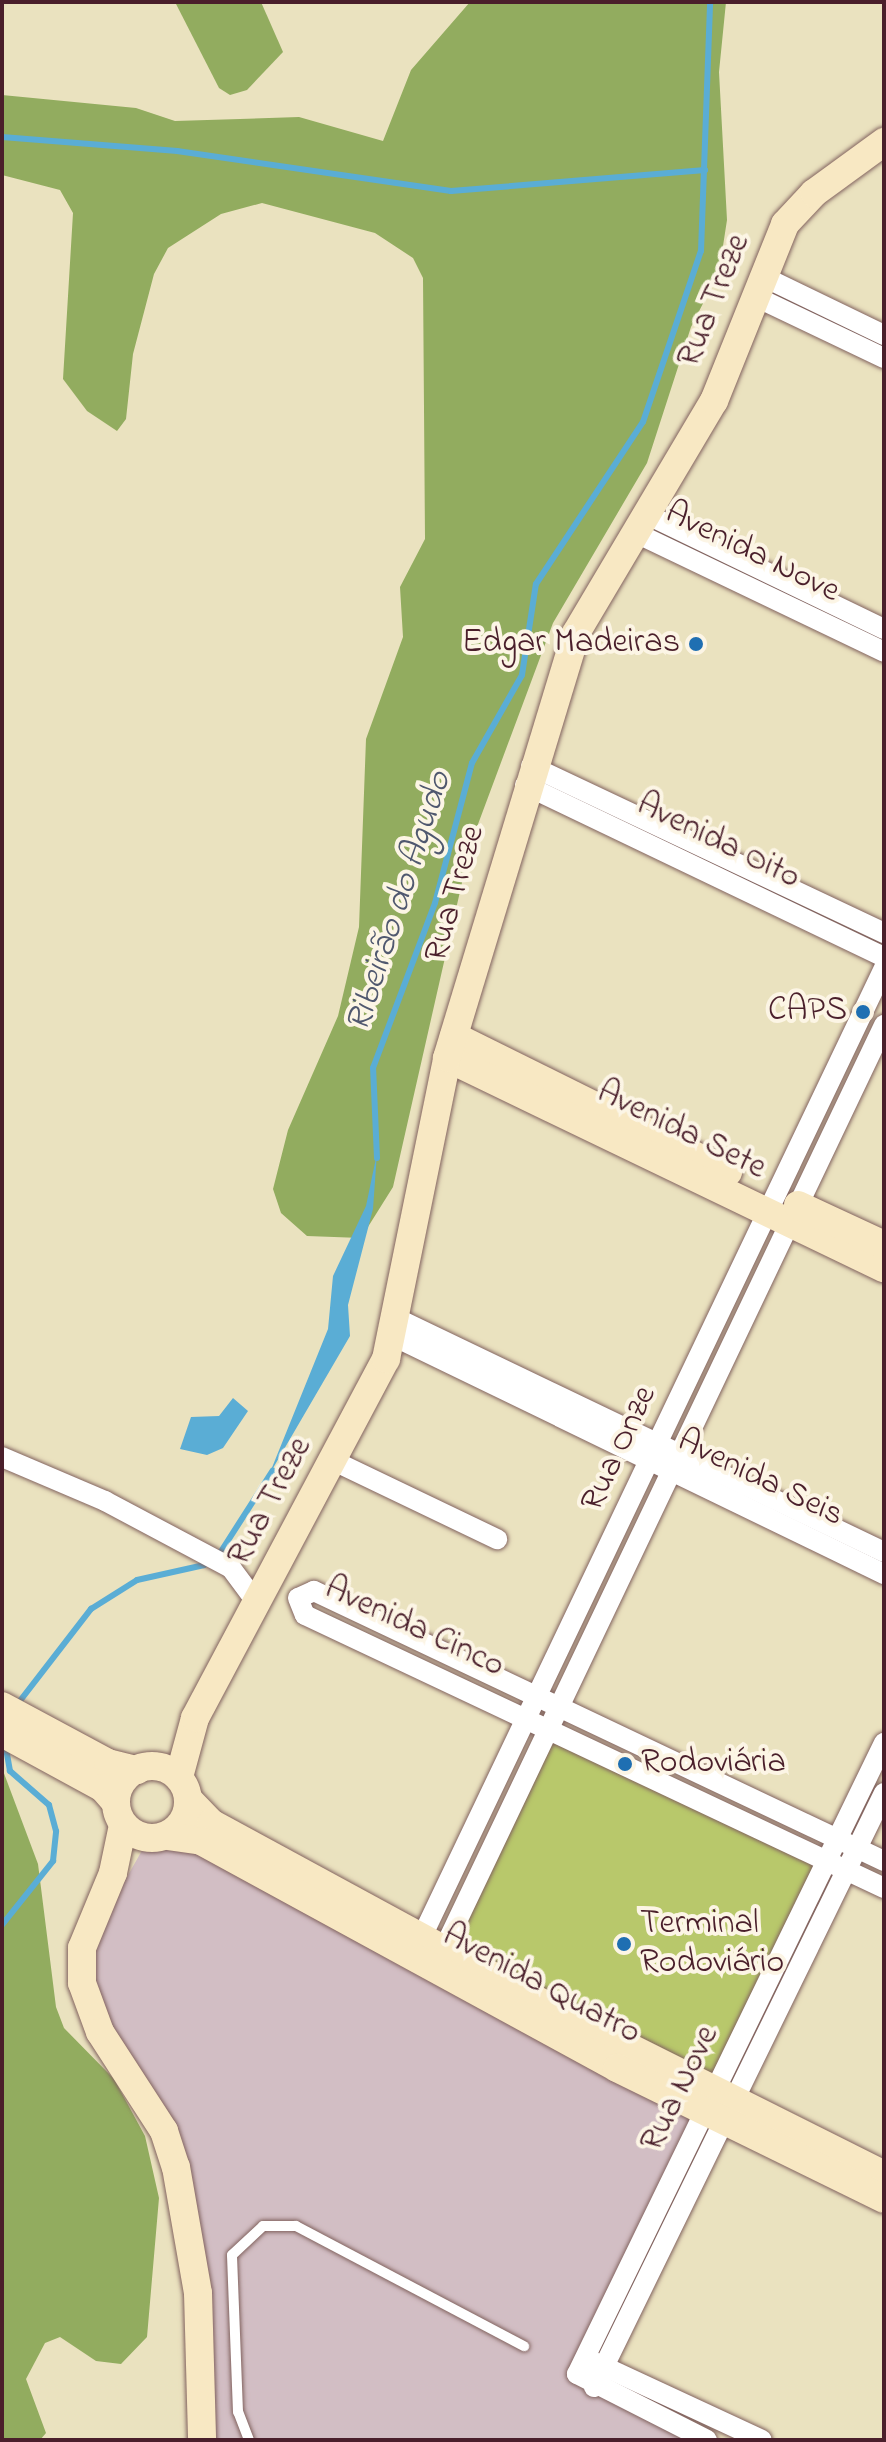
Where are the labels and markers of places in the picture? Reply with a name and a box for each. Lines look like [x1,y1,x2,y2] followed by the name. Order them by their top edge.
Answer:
[462,624,680,664] place label: Edgar Madeiras
[687,635,705,653] marker: Edgar Madeiras
[768,992,847,1032] place label: CAPS
[854,1003,872,1021] marker: CAPS
[641,1744,786,1784] place label: Rodoviária
[616,1755,634,1773] marker: Rodoviária
[640,1904,784,1984] place label: Terminal Rodoviário
[615,1935,633,1953] marker: Terminal Rodoviário

